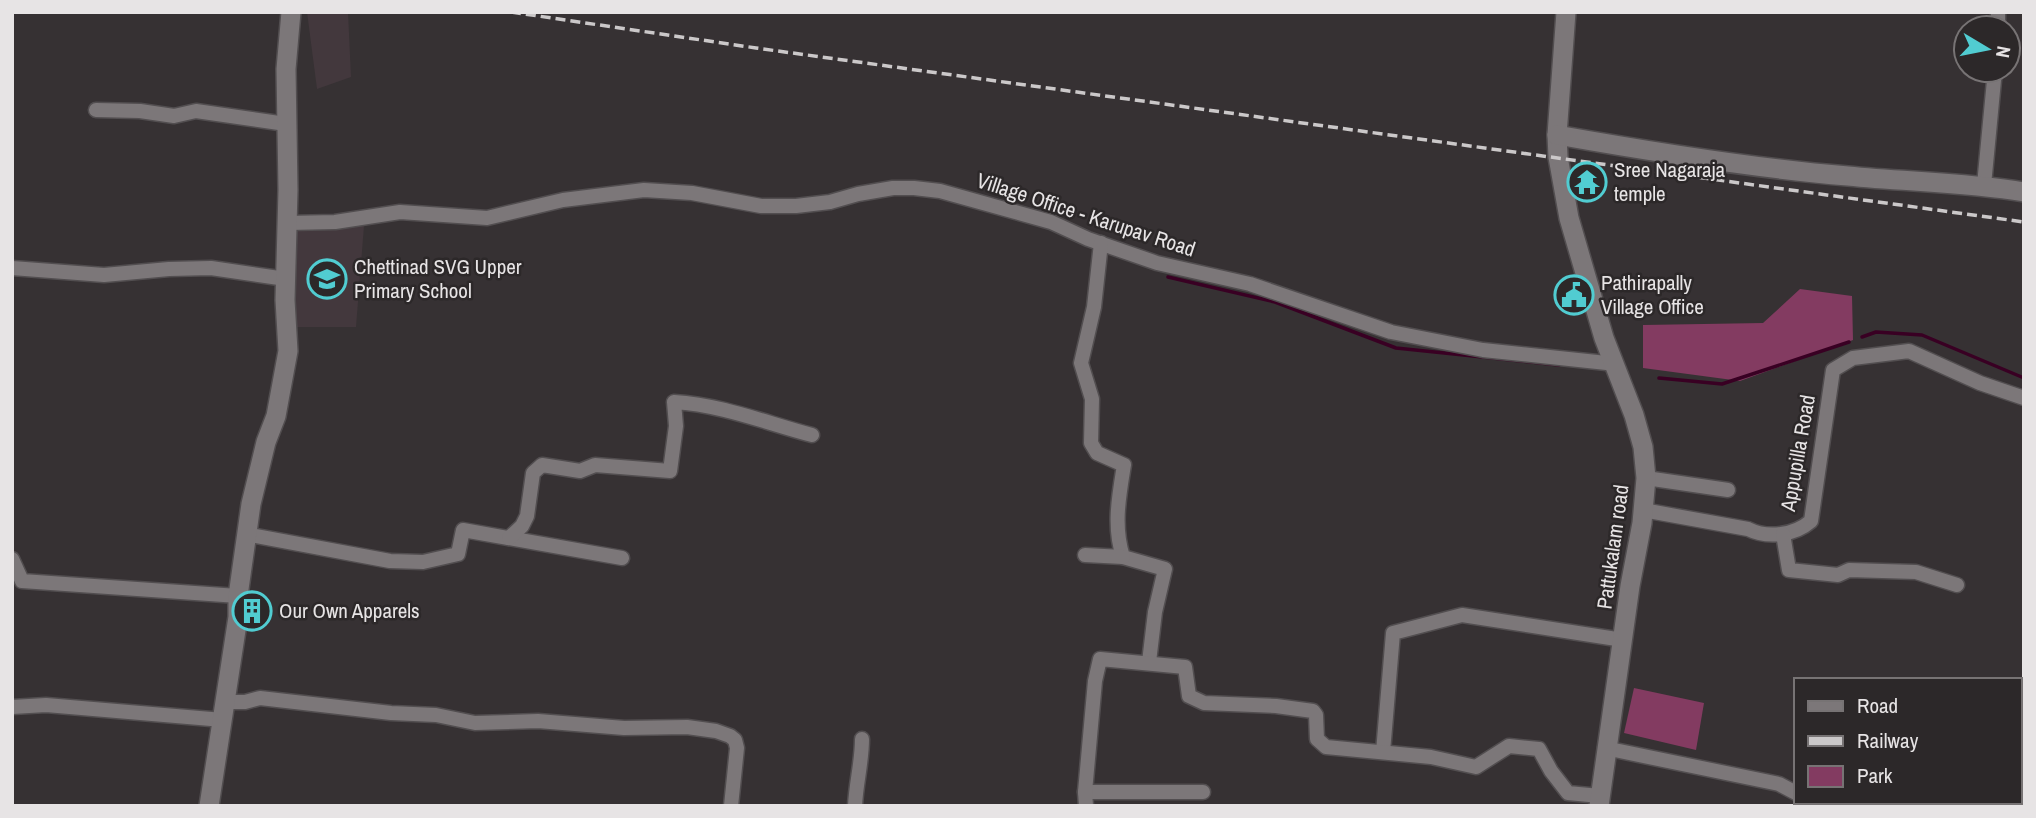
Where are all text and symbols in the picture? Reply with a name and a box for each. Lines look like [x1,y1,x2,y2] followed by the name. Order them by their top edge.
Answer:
[1952,14,2022,84] north arrow
[1990,44,2018,60] text: N
[1614,155,1725,208] place label: Sree Nagaraja temple
[1566,161,1608,203] temple icon: Sree Nagaraja temple
[973,165,1199,264] street label: Village Office - Karupav Road
[354,252,522,305] place label: Chettinad SVG Upper Primary School
[306,258,348,300] school or university icon: Chettinad SVG Upper Primary School
[1601,268,1704,321] place label: Pathirapally Village Office
[1553,274,1595,316] public building icon: Pathirapally Village Office
[1773,392,1822,514] street label: Appupilla Road
[1589,483,1636,611] street label: Pattukalam road
[231,590,273,632] building icon: Our Own Apparels
[279,596,420,625] place label: Our Own Apparels
[1794,678,2022,804] legend
[1857,691,1898,720] text: Road
[1857,726,1919,755] text: Railway
[1857,761,1893,790] text: Park

